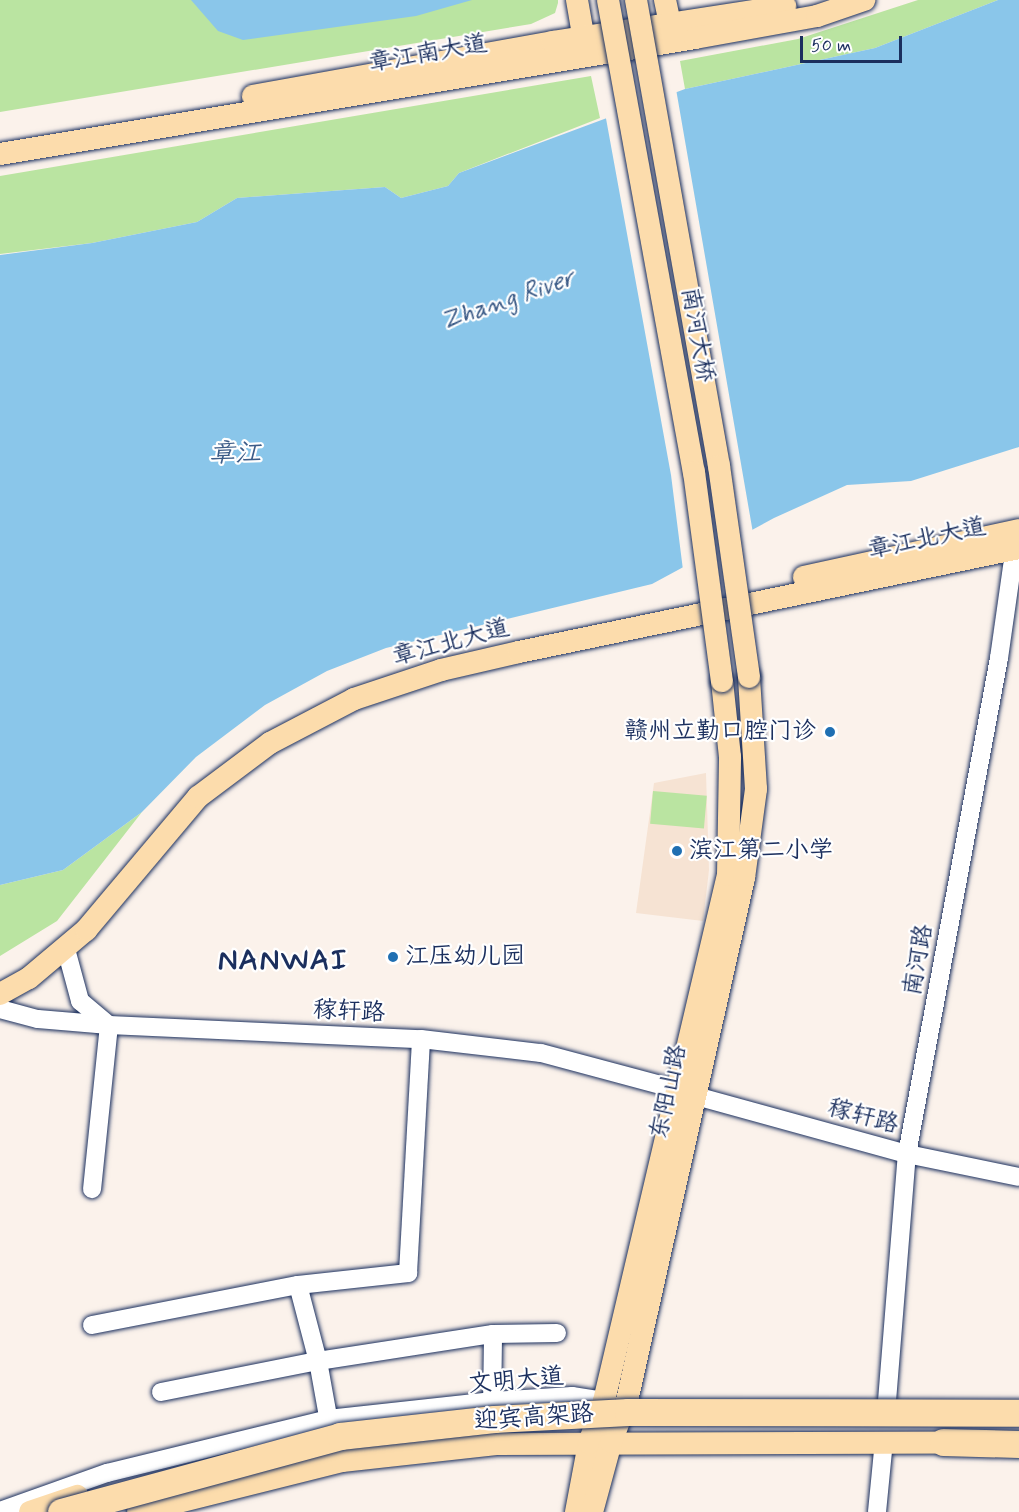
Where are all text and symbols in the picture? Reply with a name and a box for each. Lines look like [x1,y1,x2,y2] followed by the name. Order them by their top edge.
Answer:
[803,24,905,62] scale bar
[366,29,490,79] street label: 章江南大道
[811,34,851,58] text: 50 m
[435,263,581,339] water label: Zhang River
[674,285,720,385] street label: 南河大桥
[209,439,261,471] water label: 章江
[865,512,989,566] street label: 章江北大道
[389,614,513,672] street label: 章江北大道
[624,718,816,746] place label: 赣州立勤口腔门诊
[821,723,839,741] marker: 赣州立勤口腔门诊
[689,837,833,865] place label: 滨江第二小学
[670,844,684,858] marker: 滨江第二小学
[899,922,939,998] street label: 南河路
[222,943,344,979] district label: NANWAI
[405,943,525,971] place label: 江压幼儿园
[386,950,400,964] marker: 江压幼儿园
[312,996,386,1028] street label: 稼轩路
[645,1042,693,1142] street label: 东阳山路
[824,1094,902,1140] street label: 稼轩路
[467,1362,565,1400] street label: 文明大道
[473,1399,595,1437] street label: 迎宾高架路

